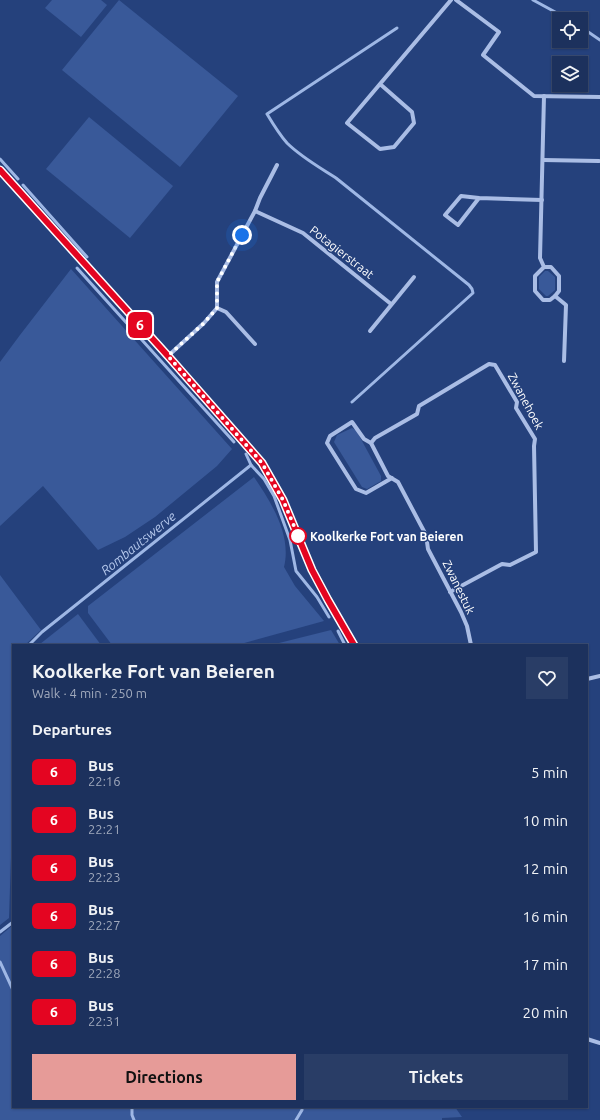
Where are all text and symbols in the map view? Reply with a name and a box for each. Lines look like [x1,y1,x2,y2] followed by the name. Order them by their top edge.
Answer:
[552,12,588,92] map controls
[552,12,588,48] button: locate
[552,56,588,92] button: layers
[307,223,377,281] street label: Potagierstraat
[232,225,252,245] your location
[127,312,153,338] line badge: 6
[136,317,144,333] text: 6
[506,371,546,431] street label: Zwanehoek
[98,508,178,577] water label: Rombautswerve
[289,527,307,545] marker: Koolkerke Fort van Beieren
[310,530,463,543] place label: Koolkerke Fort van Beieren
[440,558,478,616] street label: Zwanestuk
[526,657,568,699] button: heart
[32,660,275,682] text: Koolkerke Fort van Beieren
[32,686,147,700] text: Walk · 4 min · 250 m
[32,721,112,738] text: Departures
[88,757,114,774] text: Bus
[50,764,58,780] text: 6
[531,764,568,781] text: 5 min
[88,774,121,788] text: 22:16
[88,805,114,822] text: Bus
[50,812,58,828] text: 6
[522,812,568,829] text: 10 min
[88,822,121,836] text: 22:21
[88,853,114,870] text: Bus
[50,860,58,876] text: 6
[522,860,568,877] text: 12 min
[88,870,121,884] text: 22:23
[88,901,114,918] text: Bus
[50,908,58,924] text: 6
[522,908,568,925] text: 16 min
[88,918,121,932] text: 22:27
[88,949,114,966] text: Bus
[50,956,58,972] text: 6
[522,956,568,973] text: 17 min
[88,966,121,980] text: 22:28
[88,997,114,1014] text: Bus
[50,1004,58,1020] text: 6
[522,1004,568,1021] text: 20 min
[88,1014,121,1028] text: 22:31
[32,1054,296,1100] button: Directions
[304,1054,568,1100] button: Tickets

